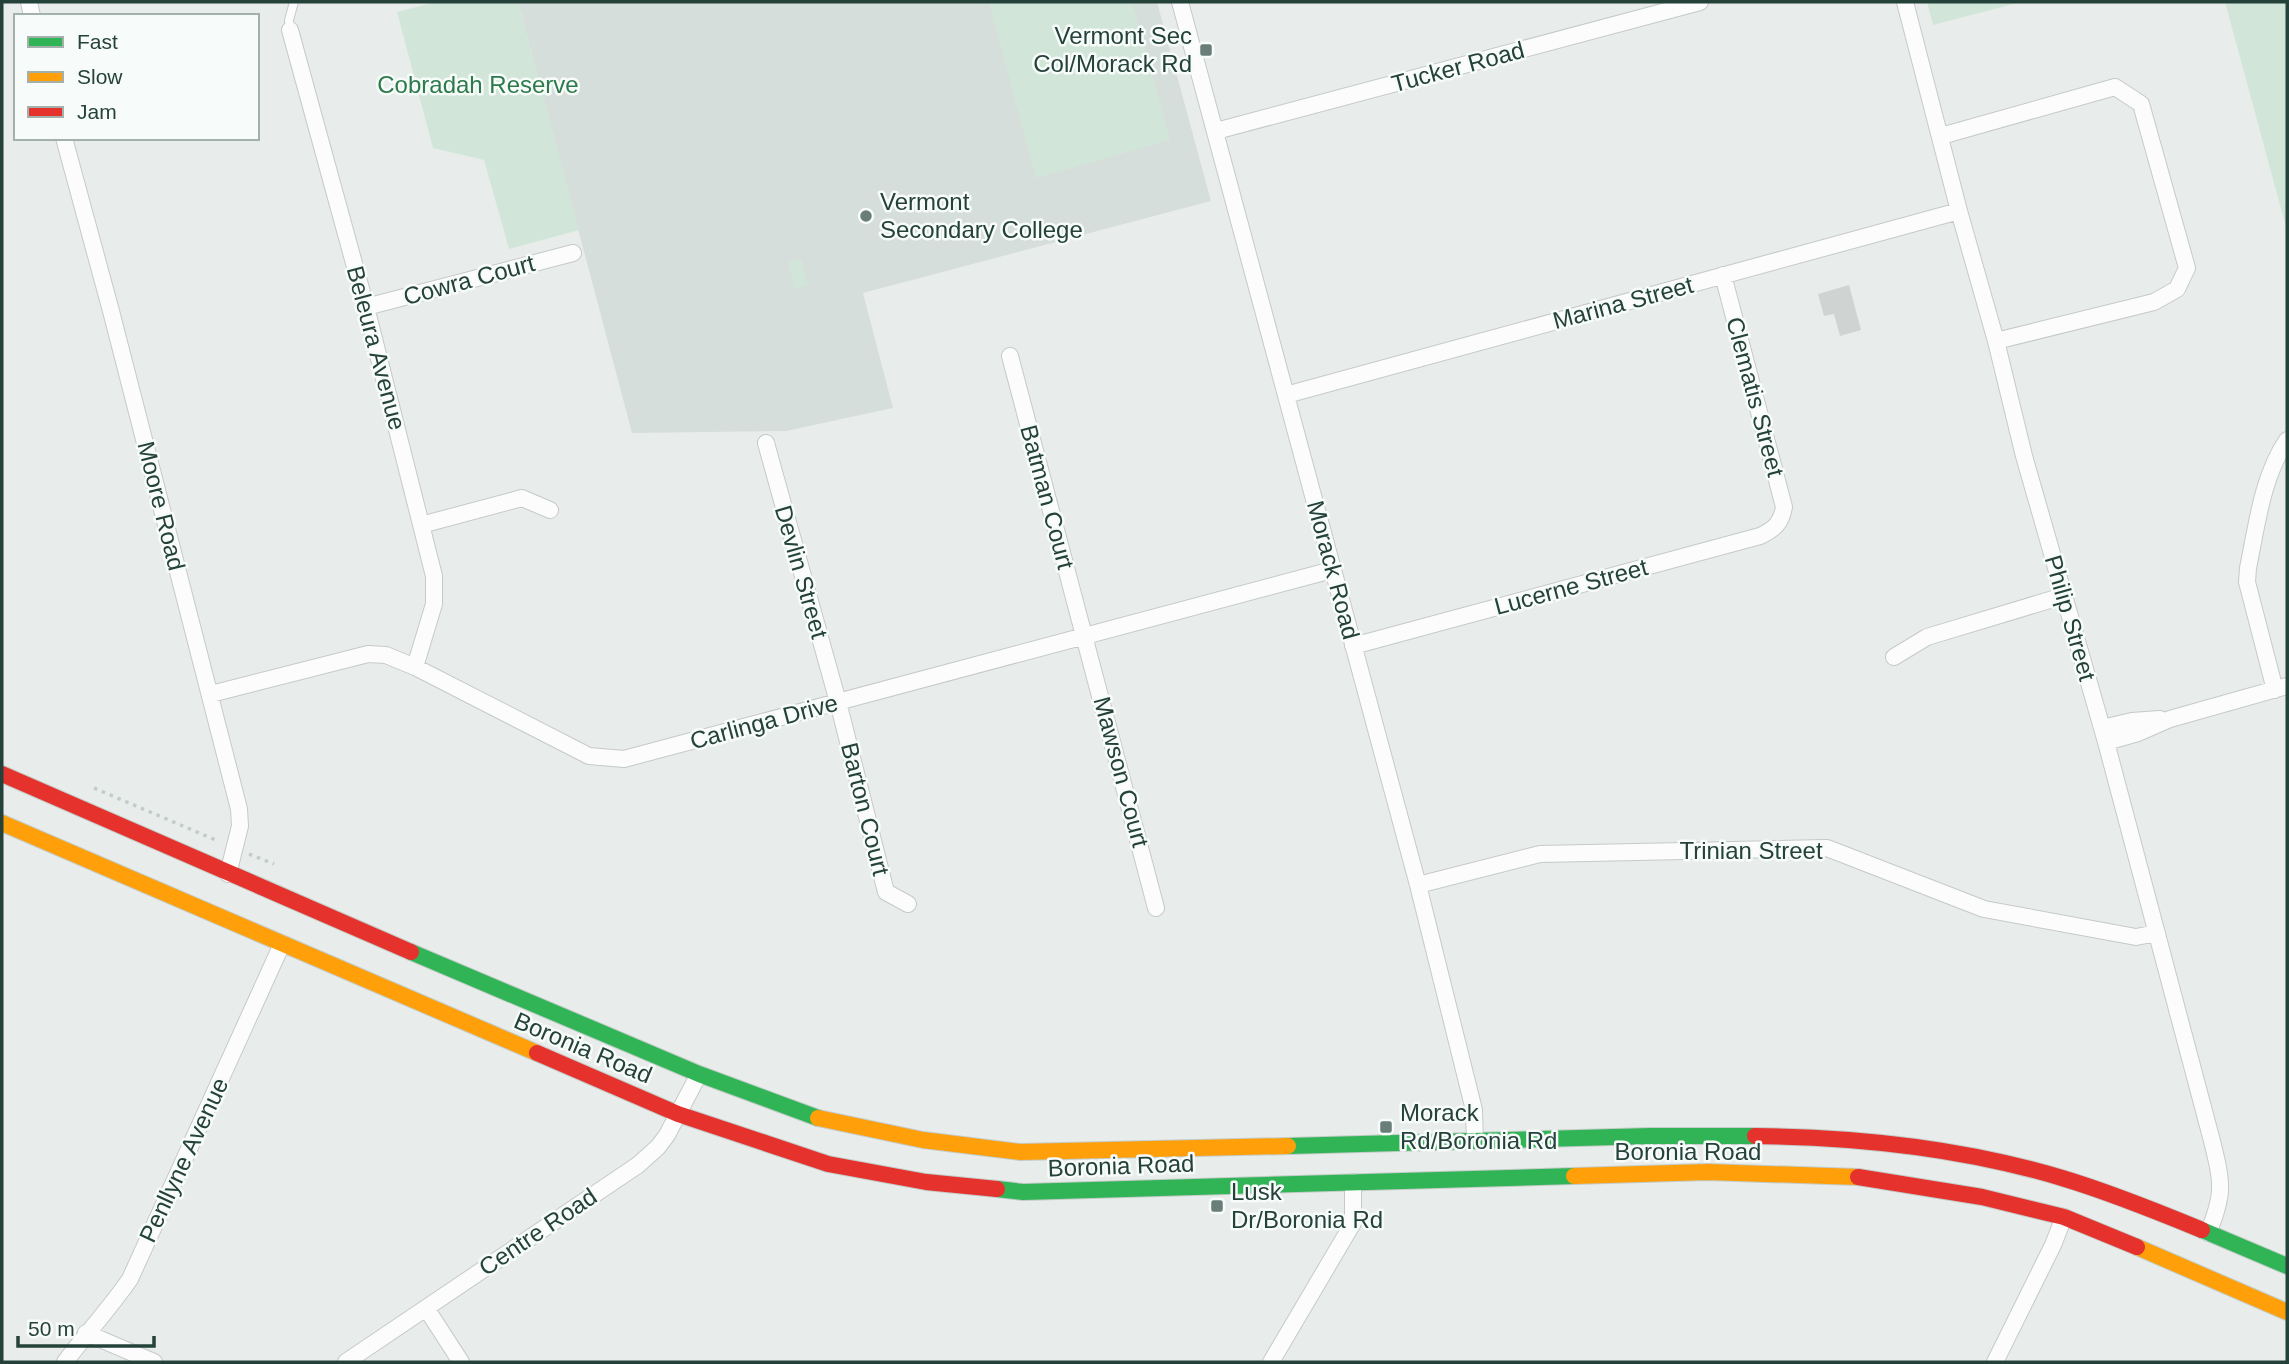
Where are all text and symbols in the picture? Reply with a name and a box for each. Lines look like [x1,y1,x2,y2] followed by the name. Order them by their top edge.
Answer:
[14,14,259,140] legend
[1033,22,1192,77] place label: Vermont Sec Col/Morack Rd
[77,30,118,53] text: Fast
[1388,36,1527,97] street label: Tucker Road
[1198,42,1214,58] marker: Vermont Sec Col/Morack Rd
[77,65,123,88] text: Slow
[377,71,579,98] park label: Cobradah Reserve
[77,100,117,123] text: Jam
[880,188,1083,243] place label: Vermont Secondary College
[858,208,874,224] marker: Vermont Secondary College
[400,249,538,310] street label: Cowra Court
[342,263,411,433] street label: Beleura Avenue
[1550,271,1696,334] street label: Marina Street
[1721,314,1790,480] street label: Clematis Street
[1015,422,1080,572] street label: Batman Court
[132,439,191,573] street label: Moore Road
[1302,497,1365,642] street label: Morack Road
[770,502,833,642] street label: Devlin Street
[2040,552,2101,684] street label: Philip Street
[1491,553,1651,620] street label: Lucerne Street
[687,689,841,754] street label: Carlinga Drive
[1088,694,1155,850] street label: Mawson Court
[836,740,895,878] street label: Barton Court
[1679,837,1823,864] street label: Trinian Street
[510,1006,656,1089] street label: Boronia Road
[134,1073,233,1246] street label: Penllyne Avenue
[1400,1099,1557,1154] place label: Morack Rd/Boronia Rd
[1378,1119,1394,1135] marker: Morack Rd/Boronia Rd
[1615,1138,1761,1165] street label: Boronia Road
[1047,1149,1195,1182] street label: Boronia Road
[1231,1178,1383,1233] place label: Lusk Dr/Boronia Rd
[474,1182,602,1281] street label: Centre Road
[1209,1198,1225,1214] marker: Lusk Dr/Boronia Rd
[18,1304,154,1348] scale bar
[28,1317,75,1340] text: 50 m

